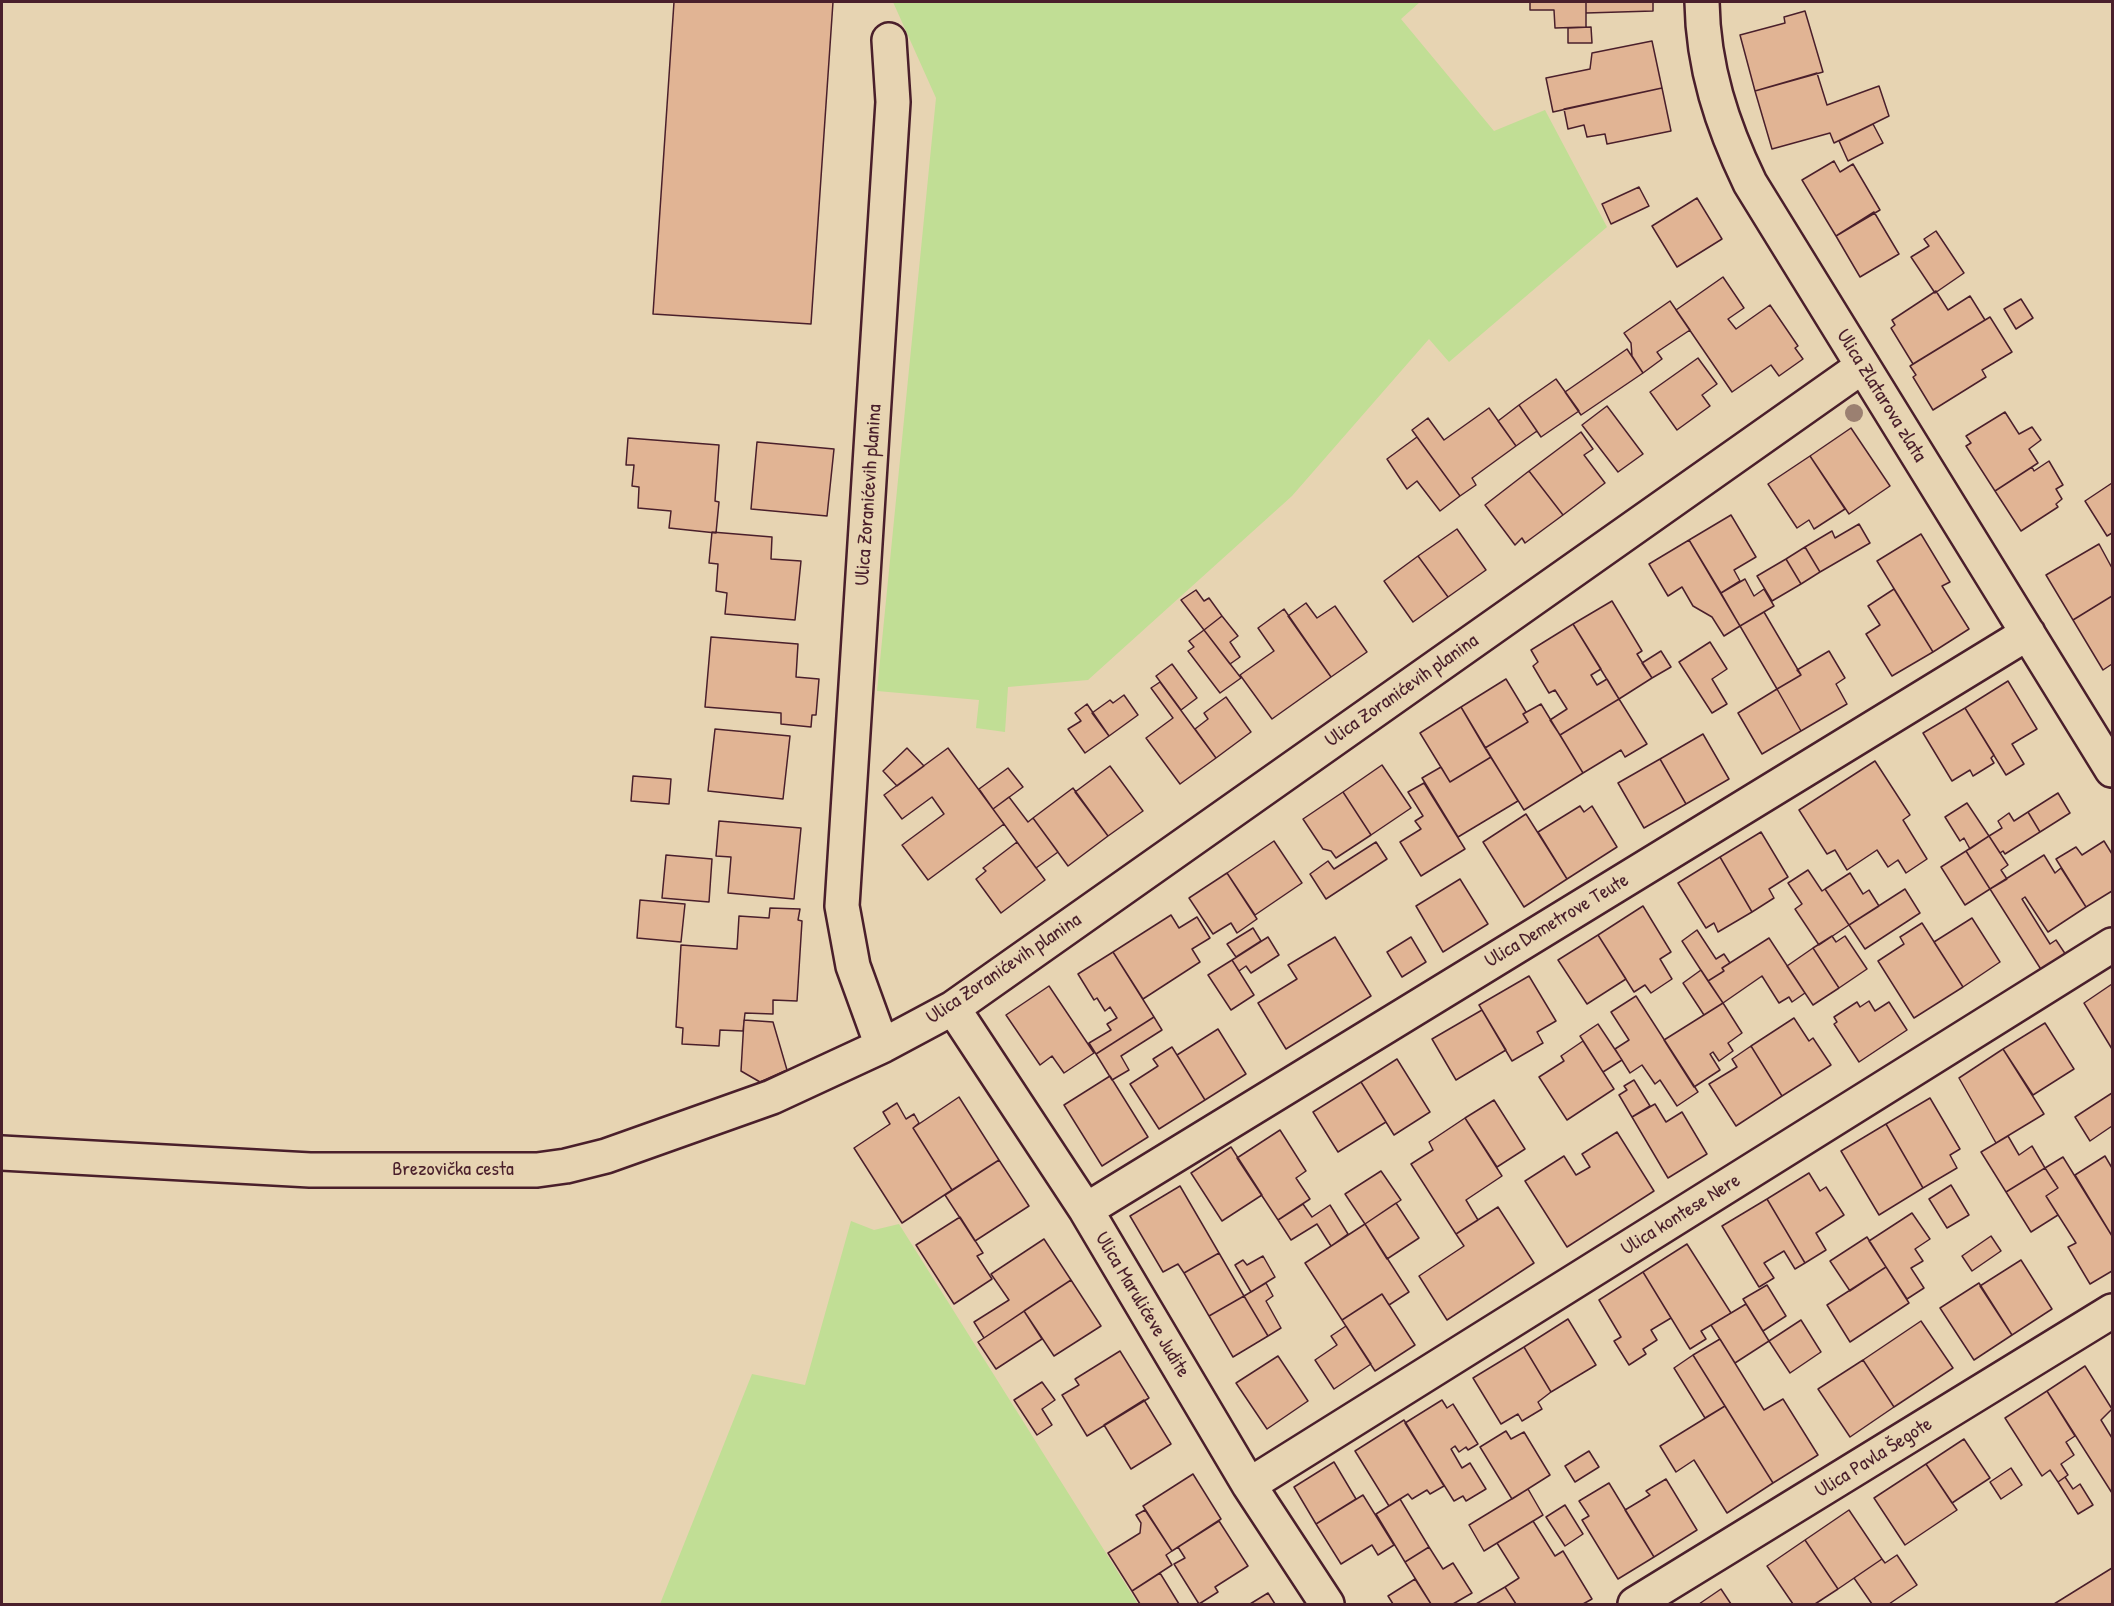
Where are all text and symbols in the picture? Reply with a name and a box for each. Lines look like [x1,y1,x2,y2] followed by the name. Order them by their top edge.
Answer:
[1831,325,1931,467] street label: Ulica Zlatarova zlata
[851,404,887,586] street label: Ulica Zoranićevih planina
[1321,629,1483,753] street label: Ulica Zoranićevih planina
[1481,869,1633,973] street label: Ulica Demetrove Teute
[922,908,1086,1030] street label: Ulica Zoranićevih planina
[392,1158,514,1182] street label: Brezovička cesta
[1617,1169,1745,1261] street label: Ulica kontese Nere
[1089,1228,1195,1382] street label: Ulica Marulićeve Judite
[1811,1413,1937,1503] street label: Ulica Pavla Šegote

